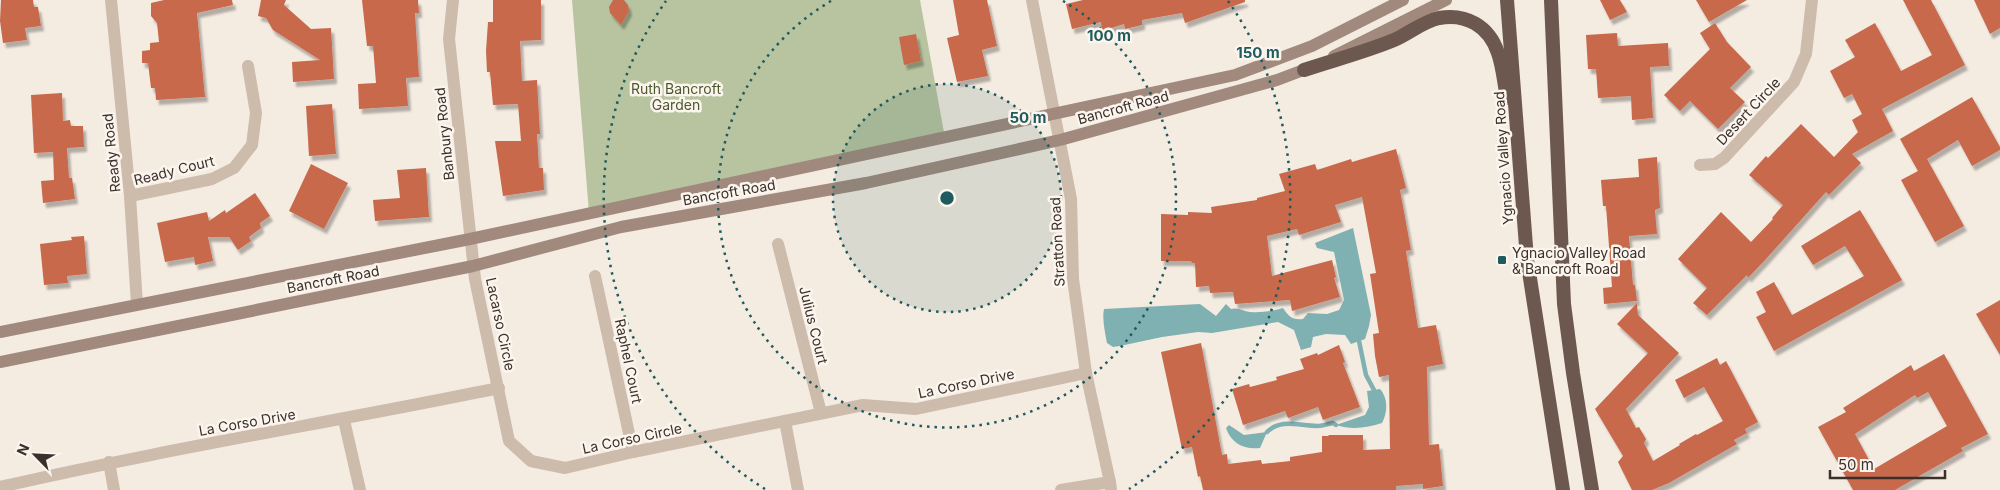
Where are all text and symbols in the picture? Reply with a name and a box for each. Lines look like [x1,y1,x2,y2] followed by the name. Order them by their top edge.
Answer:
[1087,26,1131,45] text: 100 m
[1236,43,1280,62] text: 150 m
[1712,74,1784,148] street label: Desert Circle
[631,80,721,113] park label: Ruth Bancroft Garden
[431,87,457,181] street label: Banbury Road
[1076,87,1170,127] street label: Bancroft Road
[1490,91,1516,225] street label: Ygnacio Valley Road
[1010,108,1046,127] text: 50 m
[98,113,124,193] street label: Ready Road
[132,152,216,188] street label: Ready Court
[681,175,777,209] street label: Bancroft Road
[938,189,956,207] centre of rings
[1046,197,1068,287] street label: Stratton Road
[1512,244,1646,277] place label: Ygnacio Valley Road & Bancroft Road
[1496,254,1508,266] marker: Ygnacio Valley Road & Bancroft Road
[285,262,381,296] street label: Bancroft Road
[483,276,519,372] street label: Lacarso Circle
[796,284,832,366] street label: Julius Court
[612,317,646,405] street label: Raphel Court
[916,364,1016,402] street label: La Corso Drive
[197,405,297,439] street label: La Corso Drive
[581,419,683,457] street label: La Corso Circle
[10,430,60,480] north arrow
[13,441,33,458] text: N
[1830,448,1945,480] scale bar
[1838,455,1874,474] text: 50 m

